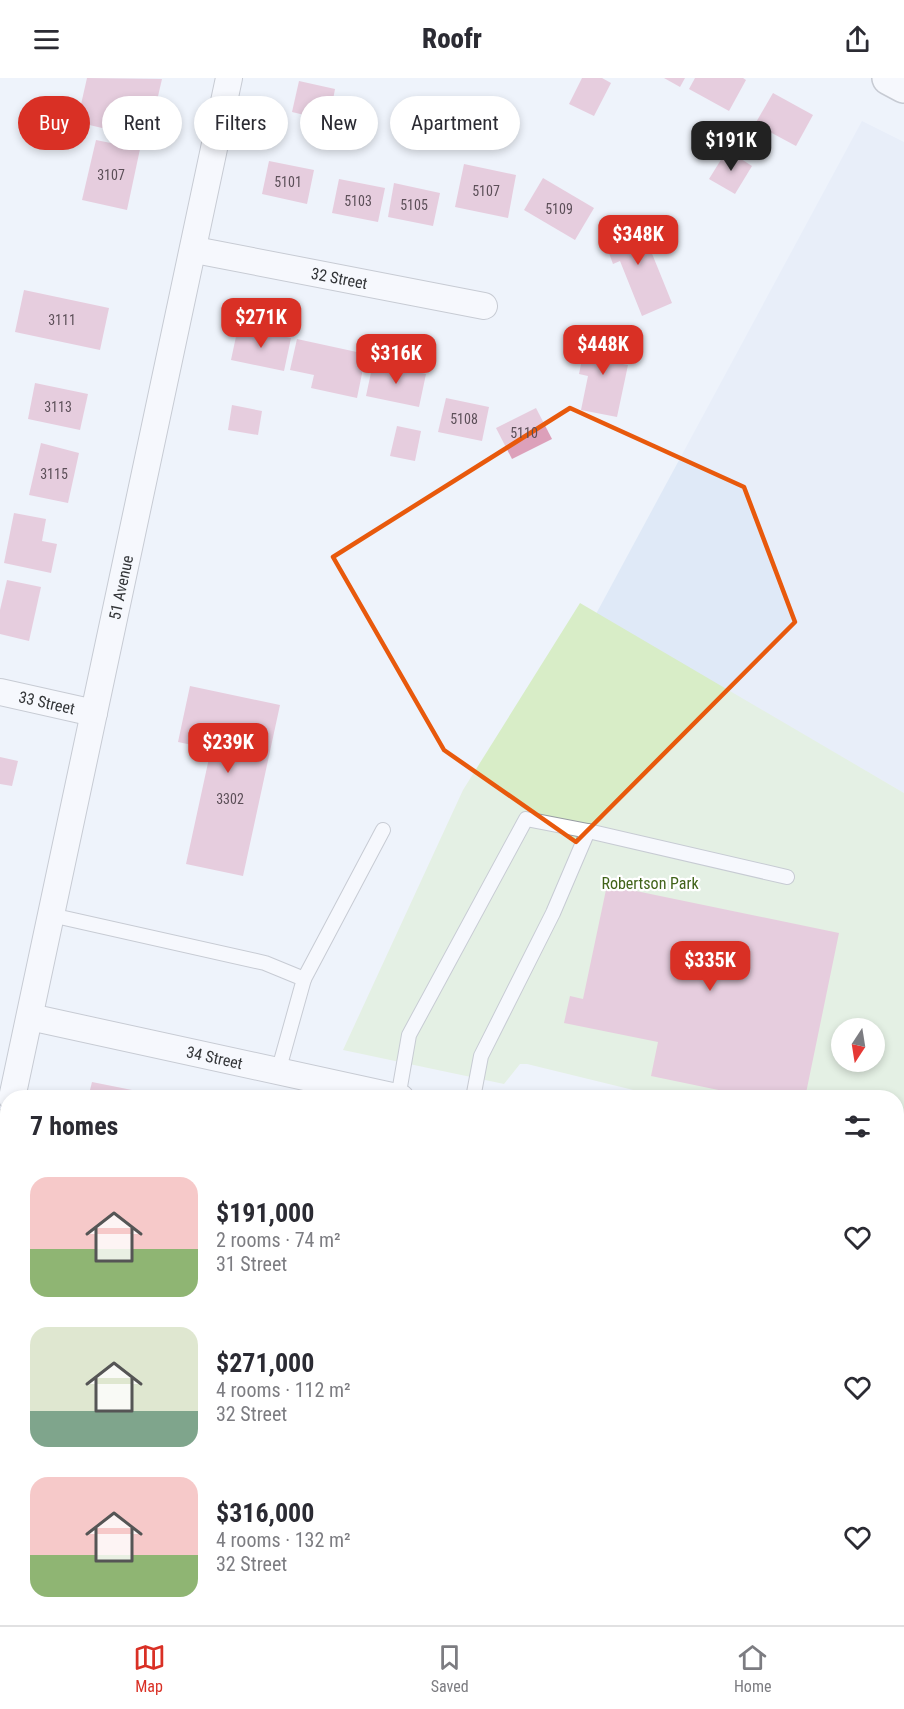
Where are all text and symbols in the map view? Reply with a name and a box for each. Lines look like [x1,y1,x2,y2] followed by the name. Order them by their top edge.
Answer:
[30,23,63,56] icon: menu
[422,23,482,55] text: Roofr
[841,23,874,56] icon: share
[18,96,90,150] chip: Buy
[102,96,182,150] chip: Rent
[194,96,288,150] chip: Filters
[300,96,378,150] chip: New
[390,96,520,150] chip: Apartment
[689,121,773,172] pin: $191K
[705,128,757,152] text: $191K
[97,167,125,183] house number: 3107
[274,174,302,190] house number: 5101
[472,183,500,199] house number: 5107
[344,193,372,209] house number: 5103
[400,197,428,213] house number: 5105
[545,201,573,217] house number: 5109
[596,215,680,266] pin: $348K
[612,222,664,246] text: $348K
[309,264,369,293] street label: 32 Street
[219,298,303,349] pin: $271K
[235,305,287,329] text: $271K
[48,312,76,328] house number: 3111
[561,325,645,376] pin: $448K
[577,332,629,356] text: $448K
[354,334,438,385] pin: $316K
[370,341,422,365] text: $316K
[44,399,72,415] house number: 3113
[450,411,478,427] house number: 5108
[510,425,538,441] house number: 5110
[40,466,68,482] house number: 3115
[105,553,137,622] street label: 51 Avenue
[17,687,77,718] street label: 33 Street
[186,723,270,774] pin: $239K
[202,730,254,754] text: $239K
[216,791,244,807] house number: 3302
[601,874,699,893] park label: Robertson Park
[668,941,752,992] pin: $335K
[684,948,736,972] text: $335K
[831,1018,885,1072] north arrow
[831,1018,885,1072] map controls
[185,1042,245,1073] street label: 34 Street
[841,1110,874,1143] icon: filters
[30,1111,118,1141] text: 7 homes
[216,1198,314,1228] text: $191,000
[78,1201,150,1273] icon: home
[841,1221,874,1254] icon: heart
[216,1228,341,1252] text: 2 rooms · 74 m²
[216,1252,287,1276] text: 31 Street
[216,1348,314,1378] text: $271,000
[78,1351,150,1423] icon: home
[841,1371,874,1404] icon: heart
[216,1378,351,1402] text: 4 rooms · 112 m²
[216,1402,287,1426] text: 32 Street
[216,1498,314,1528] text: $316,000
[78,1501,150,1573] icon: home
[841,1521,874,1554] icon: heart
[216,1528,351,1552] text: 4 rooms · 132 m²
[216,1552,287,1576] text: 32 Street
[133,1641,166,1696] tab: Map
[431,1641,469,1696] tab: Saved
[734,1641,771,1696] tab: Home

